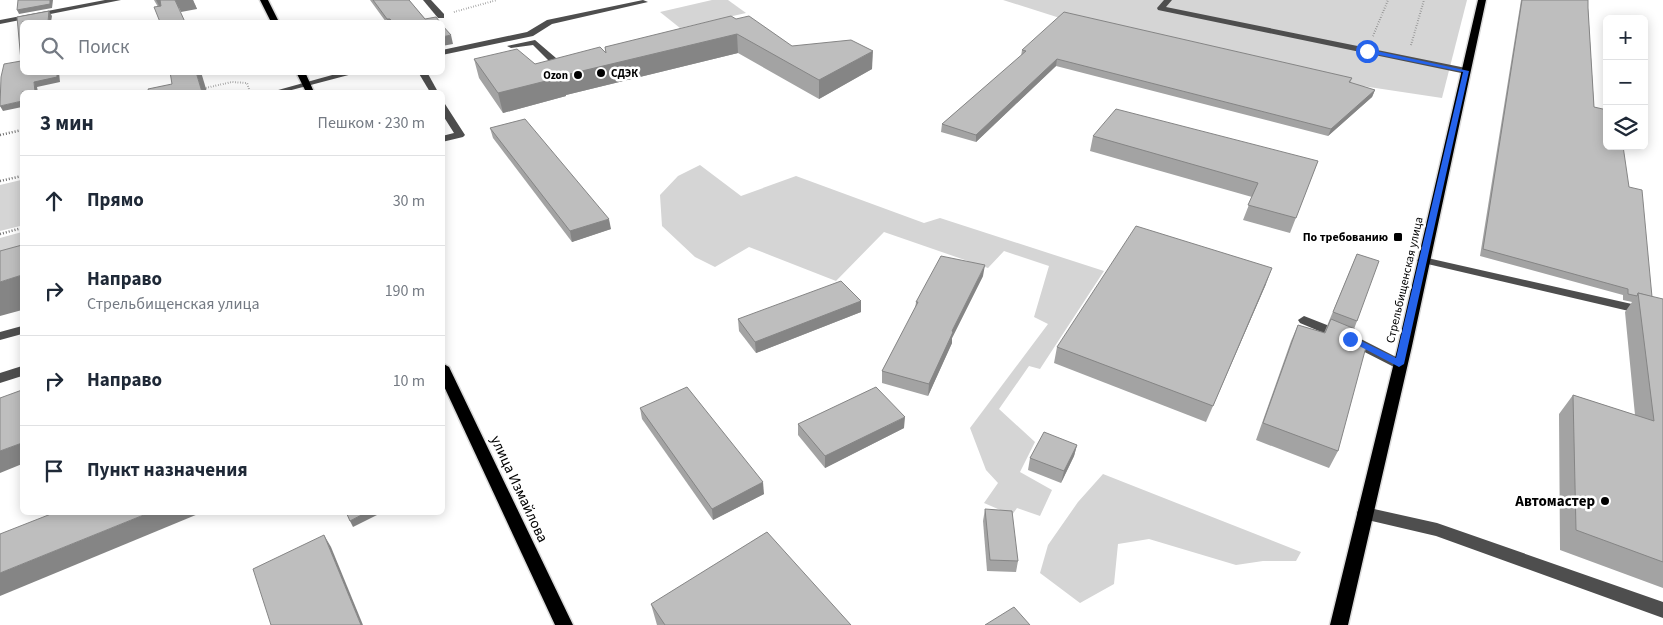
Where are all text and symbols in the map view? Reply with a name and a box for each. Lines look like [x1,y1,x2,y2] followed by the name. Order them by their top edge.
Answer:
[1603,15,1648,150] map controls
[1603,15,1648,60] button: +
[20,20,445,75] search box
[38,34,66,62] icon: search
[78,34,129,61] text: Поиск
[1356,40,1379,63] route start
[1603,60,1648,105] button: −
[611,66,638,81] place label: СДЭК
[595,67,607,79] marker: СДЭК
[543,68,568,83] place label: Ozon
[572,69,584,81] marker: Ozon
[1603,105,1648,150] button: layers
[40,108,94,138] text: 3 мин
[318,112,425,134] text: Пешком · 230 m
[40,187,68,215] icon: ahead
[87,187,144,214] text: Прямо
[393,190,425,212] text: 30 m
[1382,215,1428,345] street label: Стрельбищенская улица
[1303,229,1388,246] place label: По требованию
[1392,231,1404,243] marker: По требованию
[87,266,162,293] text: Направо
[40,277,68,305] icon: right
[385,280,425,302] text: 190 m
[87,293,260,315] text: Стрельбищенская улица
[1339,328,1362,351] route end
[40,367,68,395] icon: right
[87,367,162,394] text: Направо
[393,370,425,392] text: 10 m
[485,432,553,546] street label: улица Измайлова
[40,457,68,485] icon: arrive
[87,457,248,484] text: Пункт назначения
[1514,491,1595,512] place label: Автомастер
[1599,495,1611,507] marker: Автомастер

